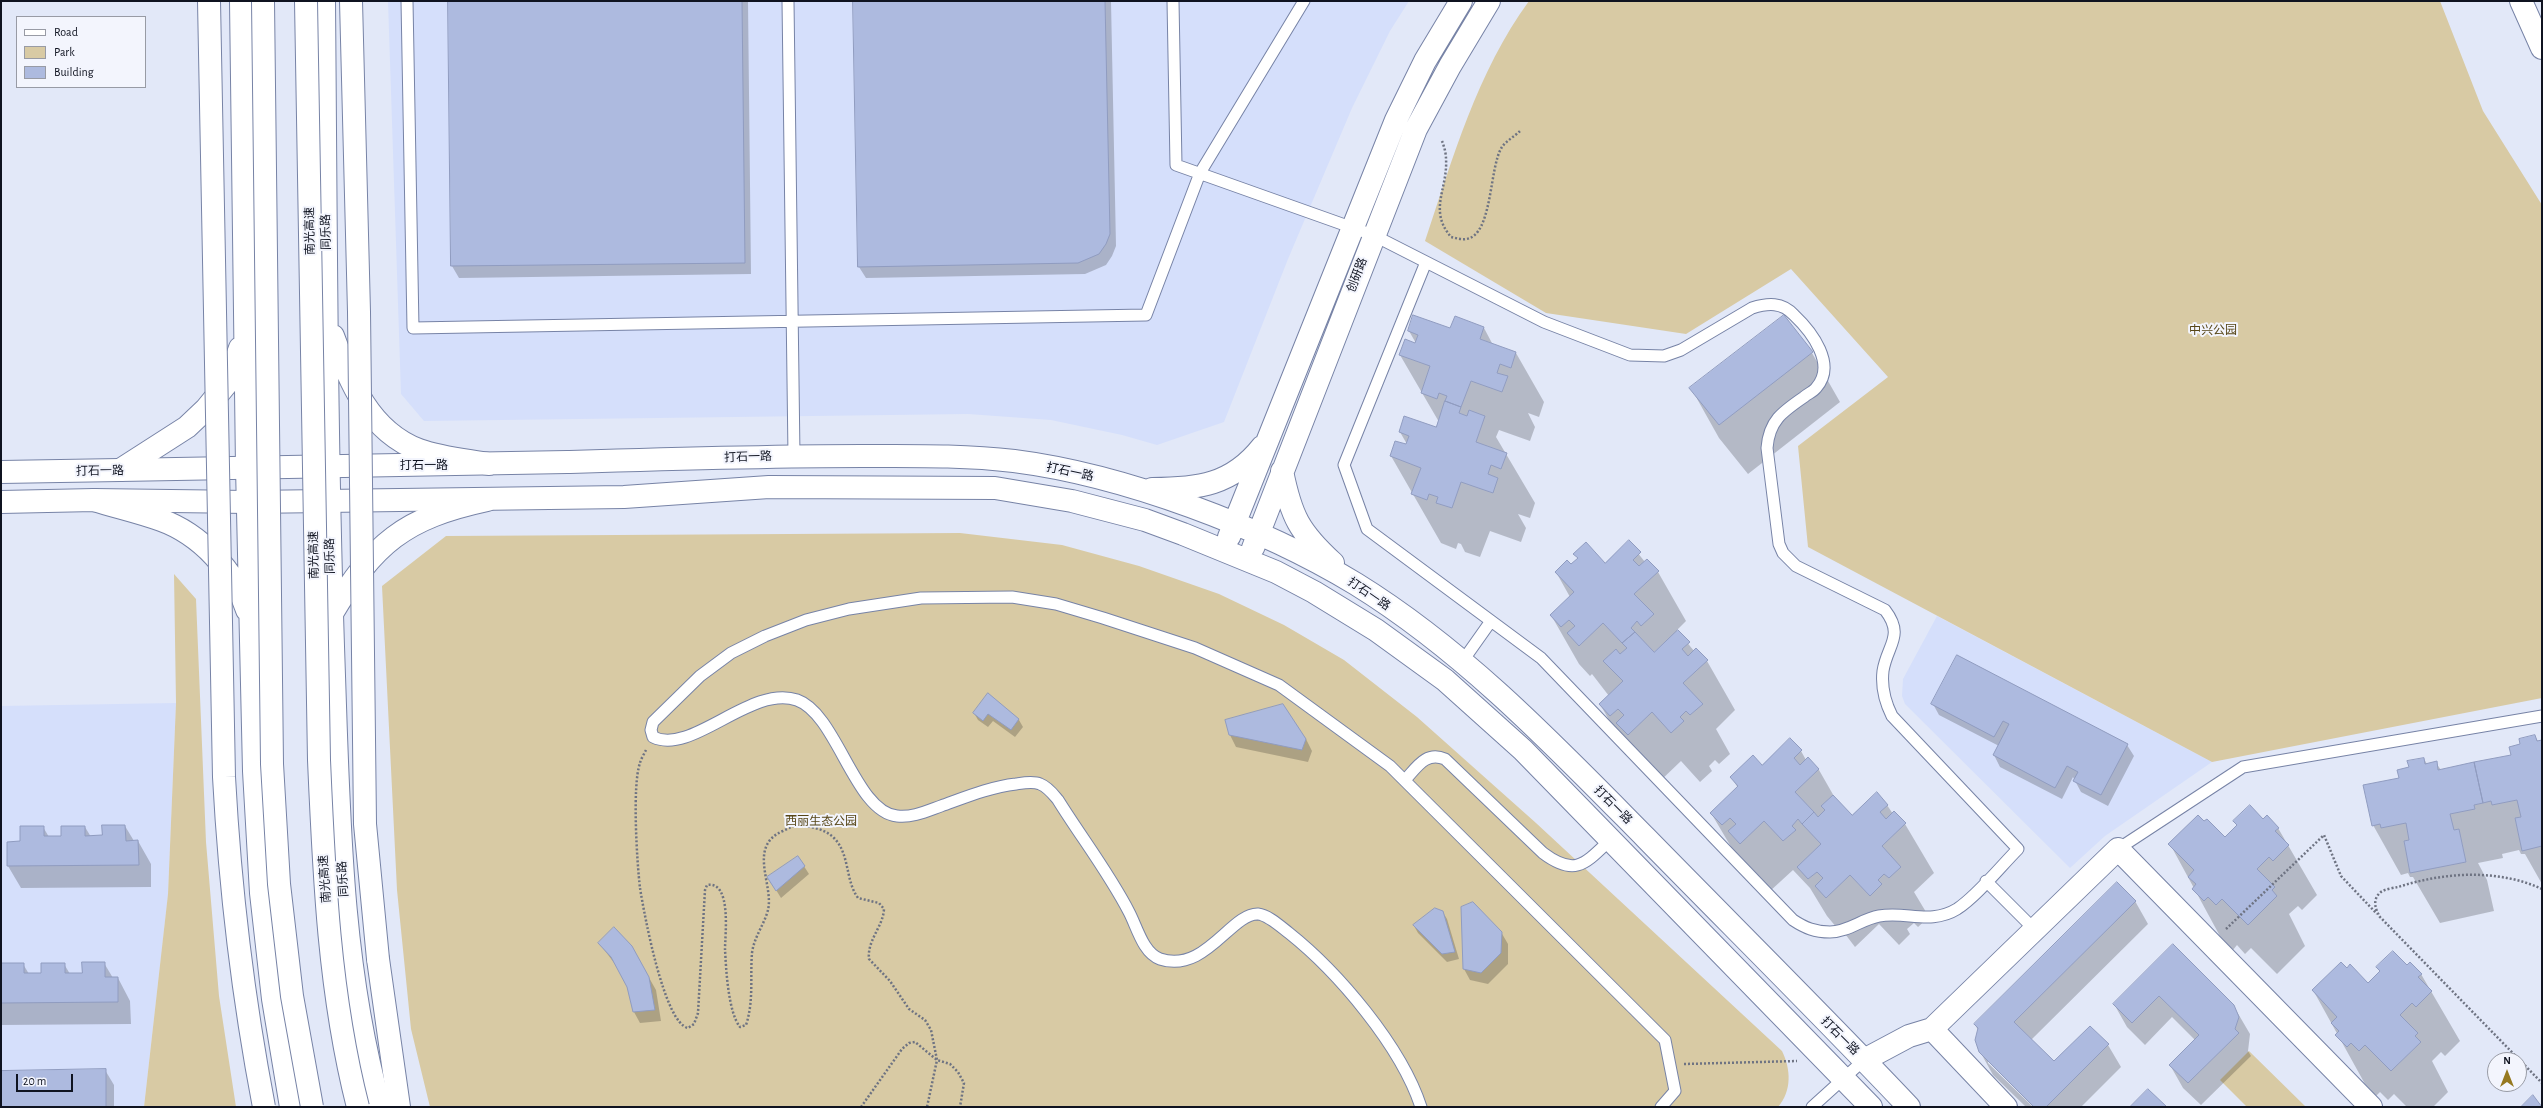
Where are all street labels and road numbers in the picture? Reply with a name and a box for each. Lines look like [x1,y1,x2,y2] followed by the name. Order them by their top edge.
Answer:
[302,207,318,255] street label: 南光高速
[318,214,334,250] street label: 同乐路
[1344,256,1370,294] street label: 创研路
[724,449,772,465] street label: 打石一路
[400,458,448,472] street label: 打石一路
[1045,460,1095,484] street label: 打石一路
[76,463,124,479] street label: 打石一路
[306,531,322,579] street label: 南光高速
[322,538,338,574] street label: 同乐路
[1345,575,1393,613] street label: 打石一路
[1591,783,1635,827] street label: 打石一路
[316,855,334,903] street label: 南光高速
[335,861,351,897] street label: 同乐路
[1818,1014,1862,1058] street label: 打石一路

